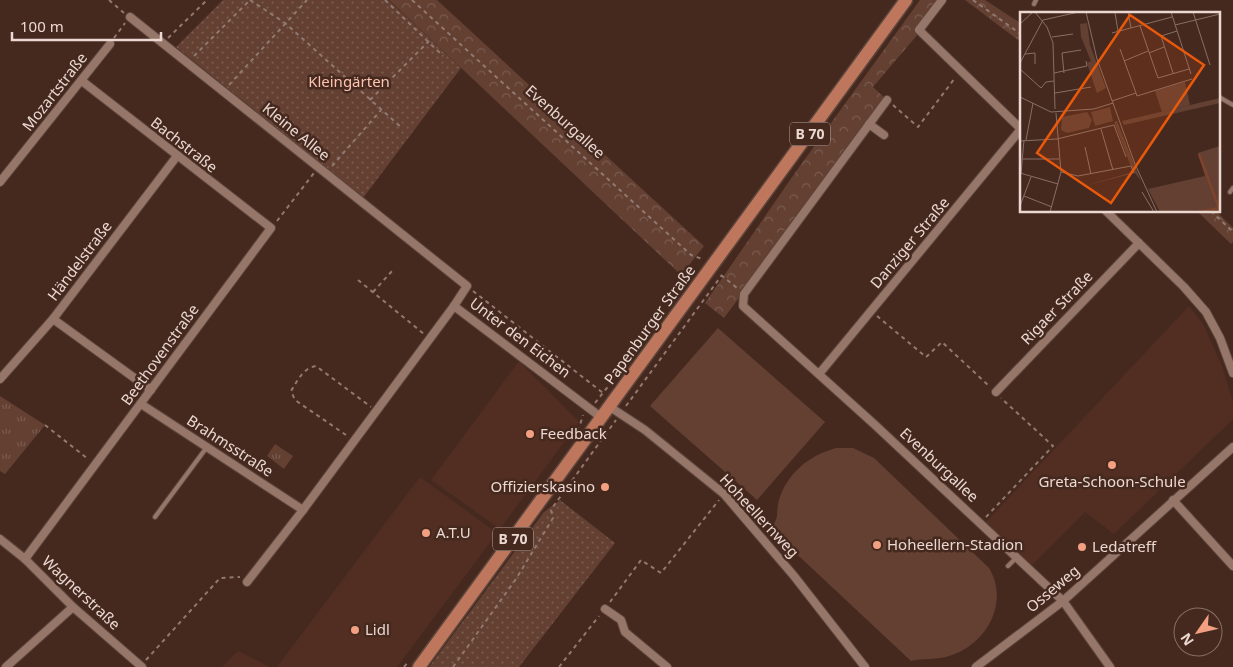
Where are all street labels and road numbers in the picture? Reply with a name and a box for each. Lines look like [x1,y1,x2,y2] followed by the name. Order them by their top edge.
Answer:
[17,48,91,135] street label: Mozartstraße
[522,80,610,162] street label: Evenburgallee
[259,98,335,165] street label: Kleine Allee
[147,112,222,177] street label: Bachstraße
[790,122,830,146] road number: B 70
[865,193,953,292] street label: Danziger Straße
[43,216,116,304] street label: Händelstraße
[599,261,699,388] street label: Papenburger Straße
[1016,266,1097,349] street label: Rigaer Straße
[466,293,575,382] street label: Unter den Eichen
[116,300,203,409] street label: Beethovenstraße
[183,410,278,481] street label: Brahmsstraße
[896,423,983,506] street label: Evenburgallee
[716,469,804,561] street label: Hoheellernweg
[493,528,533,550] road number: B 70
[38,551,125,634] street label: Wagnerstraße
[1022,560,1083,616] street label: Osseweg

